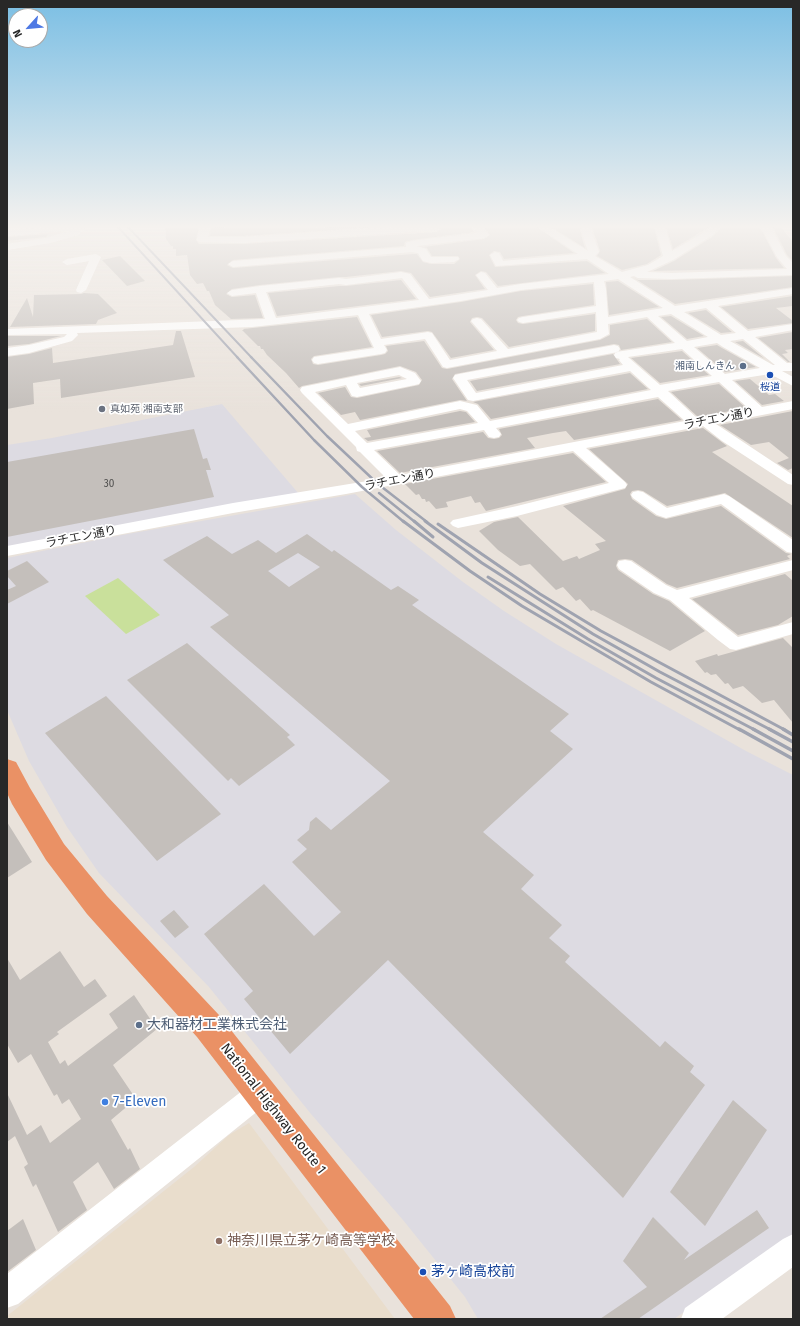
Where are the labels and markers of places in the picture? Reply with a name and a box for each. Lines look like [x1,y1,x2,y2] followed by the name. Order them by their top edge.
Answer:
[675,360,735,372] place label: 湘南しんきん
[738,361,748,371] marker: 湘南しんきん
[765,370,775,380] marker: 桜道
[760,381,780,393] place label: 桜道
[110,403,183,415] place label: 真如苑 湘南支部
[97,404,107,414] marker: 真如苑 湘南支部
[147,1017,287,1033] place label: 大和器材工業株式会社
[134,1020,144,1030] marker: 大和器材工業株式会社
[113,1094,167,1110] place label: 7-Eleven
[100,1097,110,1107] marker: 7-Eleven
[227,1233,395,1249] place label: 神奈川県立茅ケ崎高等学校
[214,1236,224,1246] marker: 神奈川県立茅ケ崎高等学校
[431,1264,515,1280] place label: 茅ヶ崎高校前
[418,1267,428,1277] marker: 茅ヶ崎高校前

